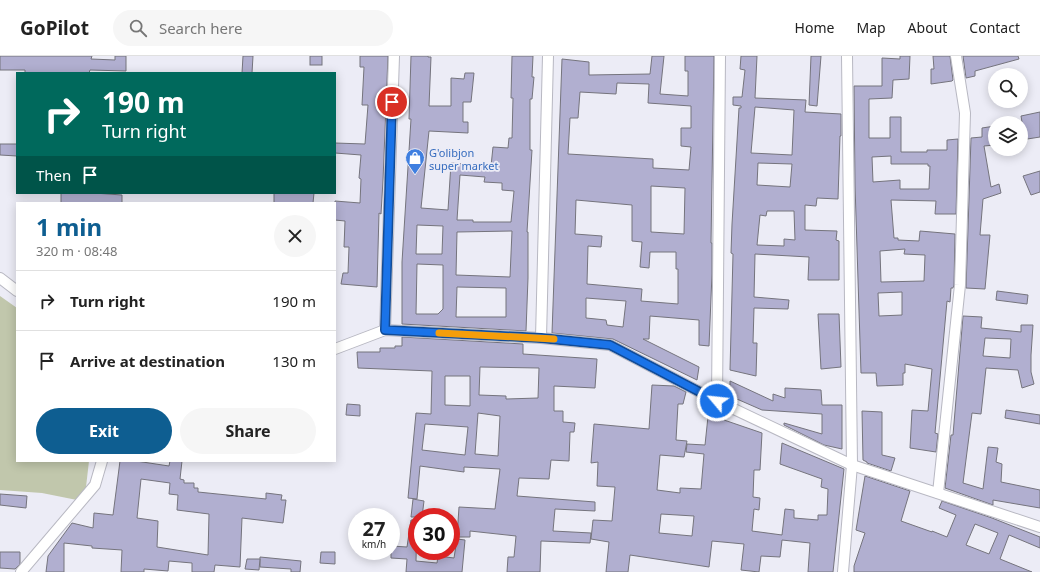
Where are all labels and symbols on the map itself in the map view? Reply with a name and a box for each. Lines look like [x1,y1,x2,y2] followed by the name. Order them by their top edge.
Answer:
[375,85,409,119] pin
[429,145,499,173] place label: G'olibjon super market
[404,147,426,175] shop icon: G'olibjon super market
[696,380,738,422] position arrow
[408,508,460,560] speed limit sign: 30

